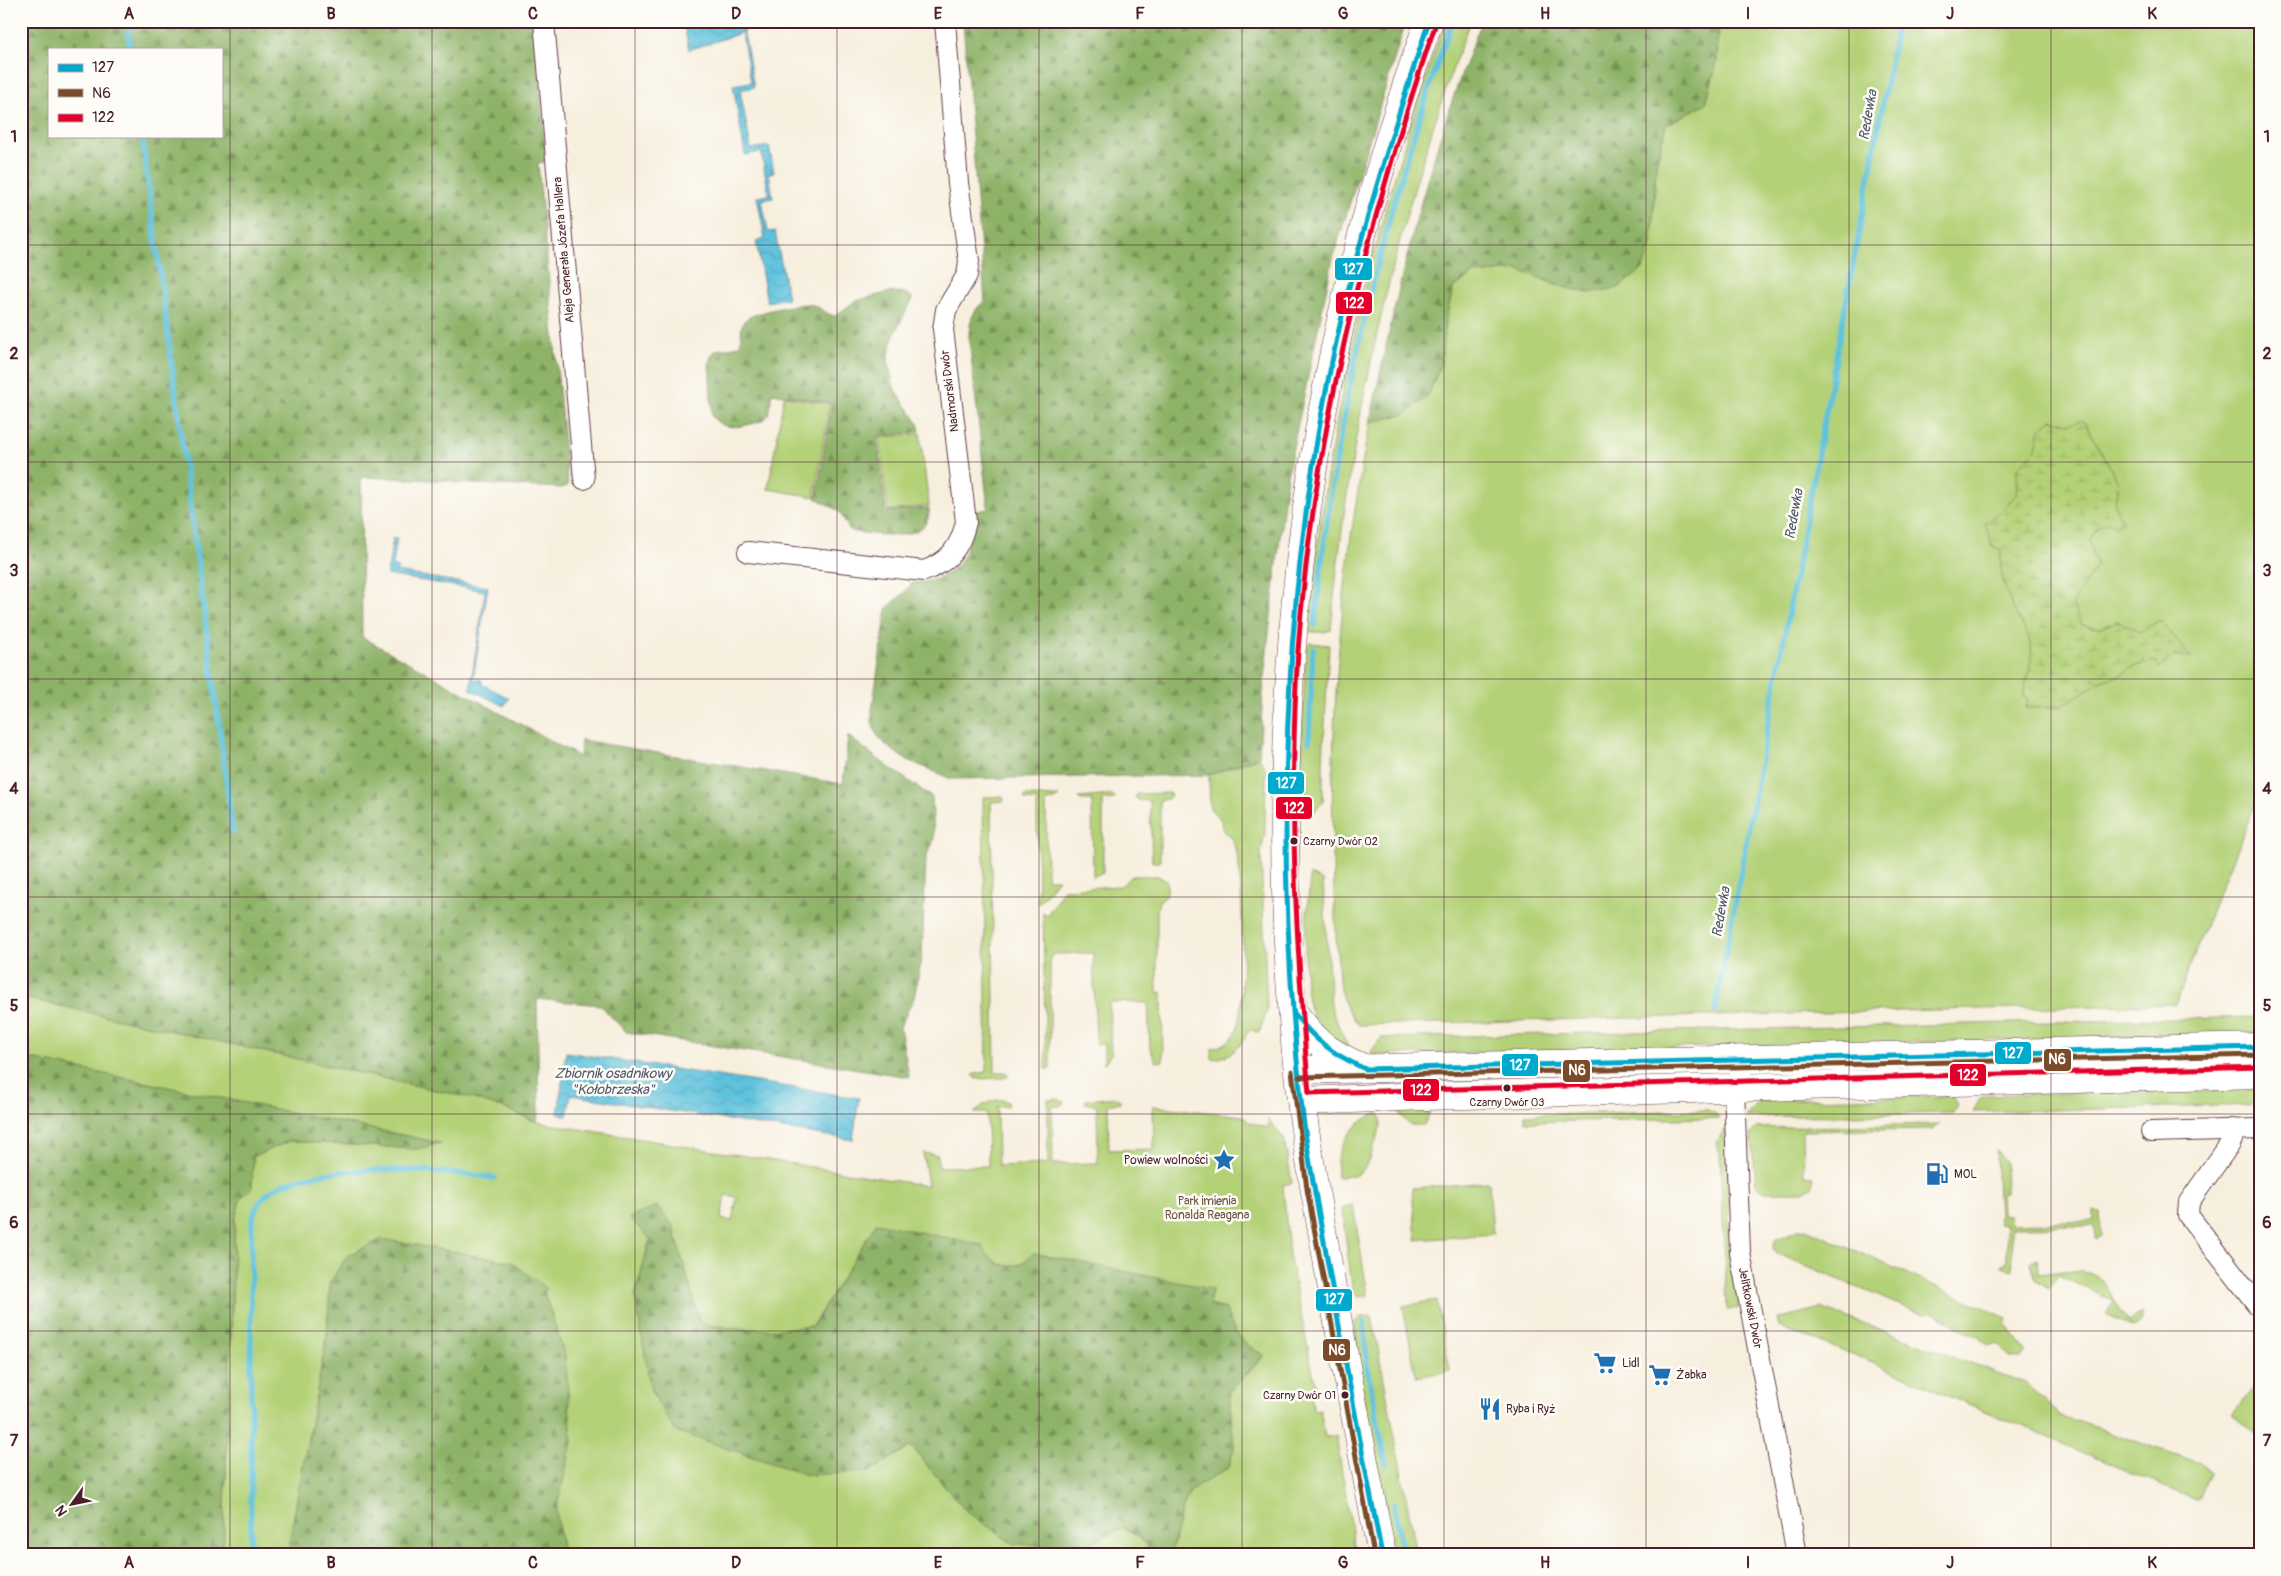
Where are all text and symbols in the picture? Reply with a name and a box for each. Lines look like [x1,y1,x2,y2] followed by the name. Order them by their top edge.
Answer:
[124,4,135,24] text: A
[326,4,336,24] text: B
[528,4,538,24] text: C
[731,4,741,24] text: D
[934,4,943,24] text: E
[1135,4,1145,24] text: F
[1338,4,1349,24] text: G
[1540,4,1550,24] text: H
[1746,4,1750,24] text: I
[1946,4,1954,24] text: J
[2147,4,2157,24] text: K
[48,48,222,138] legend
[92,58,114,77] text: 127
[92,84,111,103] text: N6
[1855,87,1881,141] water label: Redewka
[92,108,115,127] text: 122
[11,127,17,147] text: 1
[2264,127,2270,147] text: 1
[550,176,578,324] street label: Aleja Generała Józefa Hallera
[1334,257,1373,281] line badge: 127
[1343,261,1364,278] text: 127
[1335,291,1373,315] line badge: 122
[1343,295,1365,312] text: 122
[10,344,19,364] text: 2
[2263,344,2272,364] text: 2
[937,348,962,433] street label: Nadmorski Dwór
[1781,486,1807,540] water label: Redewka
[10,561,19,581] text: 3
[2263,561,2272,581] text: 3
[1267,771,1305,795] line badge: 127
[1276,775,1297,792] text: 127
[9,779,19,799] text: 4
[2262,779,2272,799] text: 4
[1275,796,1313,820] line badge: 122
[1283,800,1305,817] text: 122
[1303,835,1378,848] place label: Czarny Dwór 02
[1289,836,1299,846] marker: Czarny Dwór 02
[1708,884,1734,938] water label: Redewka
[10,996,19,1016] text: 5
[2263,996,2272,1016] text: 5
[1994,1041,2032,1065] line badge: 127
[2003,1045,2024,1062] text: 127
[2043,1048,2072,1072] line badge: N6
[2048,1051,2066,1068] text: N6
[1501,1053,1539,1077] line badge: 127
[1510,1057,1531,1074] text: 127
[1562,1059,1591,1083] line badge: N6
[1568,1062,1586,1079] text: N6
[1949,1063,1987,1087] line badge: 122
[555,1065,673,1098] water label: Zbiornik osadnikowy "Kołobrzeska"
[1957,1067,1979,1084] text: 122
[1402,1078,1440,1102] line badge: 122
[1410,1082,1432,1099] text: 122
[1502,1083,1512,1093] marker: Czarny Dwór 03
[1470,1096,1544,1109] place label: Czarny Dwór 03
[1211,1147,1237,1173] place icon: Powiew wolności
[1124,1153,1208,1168] place label: Powiew wolności
[1924,1161,1950,1187] fuel station icon: MOL
[1954,1167,1977,1182] place label: MOL
[1165,1194,1250,1223] park label: Park imienia Ronalda Reagana
[9,1213,19,1233] text: 6
[2262,1213,2272,1233] text: 6
[1735,1266,1765,1351] street label: Jelitkowski Dwór
[1315,1288,1353,1312] line badge: 127
[1324,1291,1345,1308] text: 127
[1322,1338,1351,1362] line badge: N6
[1328,1342,1346,1359] text: N6
[1592,1350,1618,1376] supermarket icon: Lidl
[1622,1356,1640,1371] place label: Lidl
[1647,1362,1673,1388] supermarket icon: Żabka
[1676,1367,1707,1383] place label: Żabka
[1263,1389,1336,1402] place label: Czarny Dwór 01
[1340,1390,1350,1400] marker: Czarny Dwór 01
[1477,1396,1503,1422] restaurant icon: Ryba i Ryż
[1506,1402,1555,1417] place label: Ryba i Ryż
[10,1431,19,1451] text: 7
[2263,1431,2272,1451] text: 7
[48,1478,98,1528] north arrow
[52,1502,71,1519] text: N
[124,1553,135,1573] text: A
[326,1553,336,1573] text: B
[528,1553,538,1573] text: C
[731,1553,741,1573] text: D
[934,1553,943,1573] text: E
[1135,1553,1145,1573] text: F
[1338,1553,1349,1573] text: G
[1540,1553,1550,1573] text: H
[1746,1553,1750,1573] text: I
[1946,1553,1954,1573] text: J
[2147,1553,2157,1573] text: K

